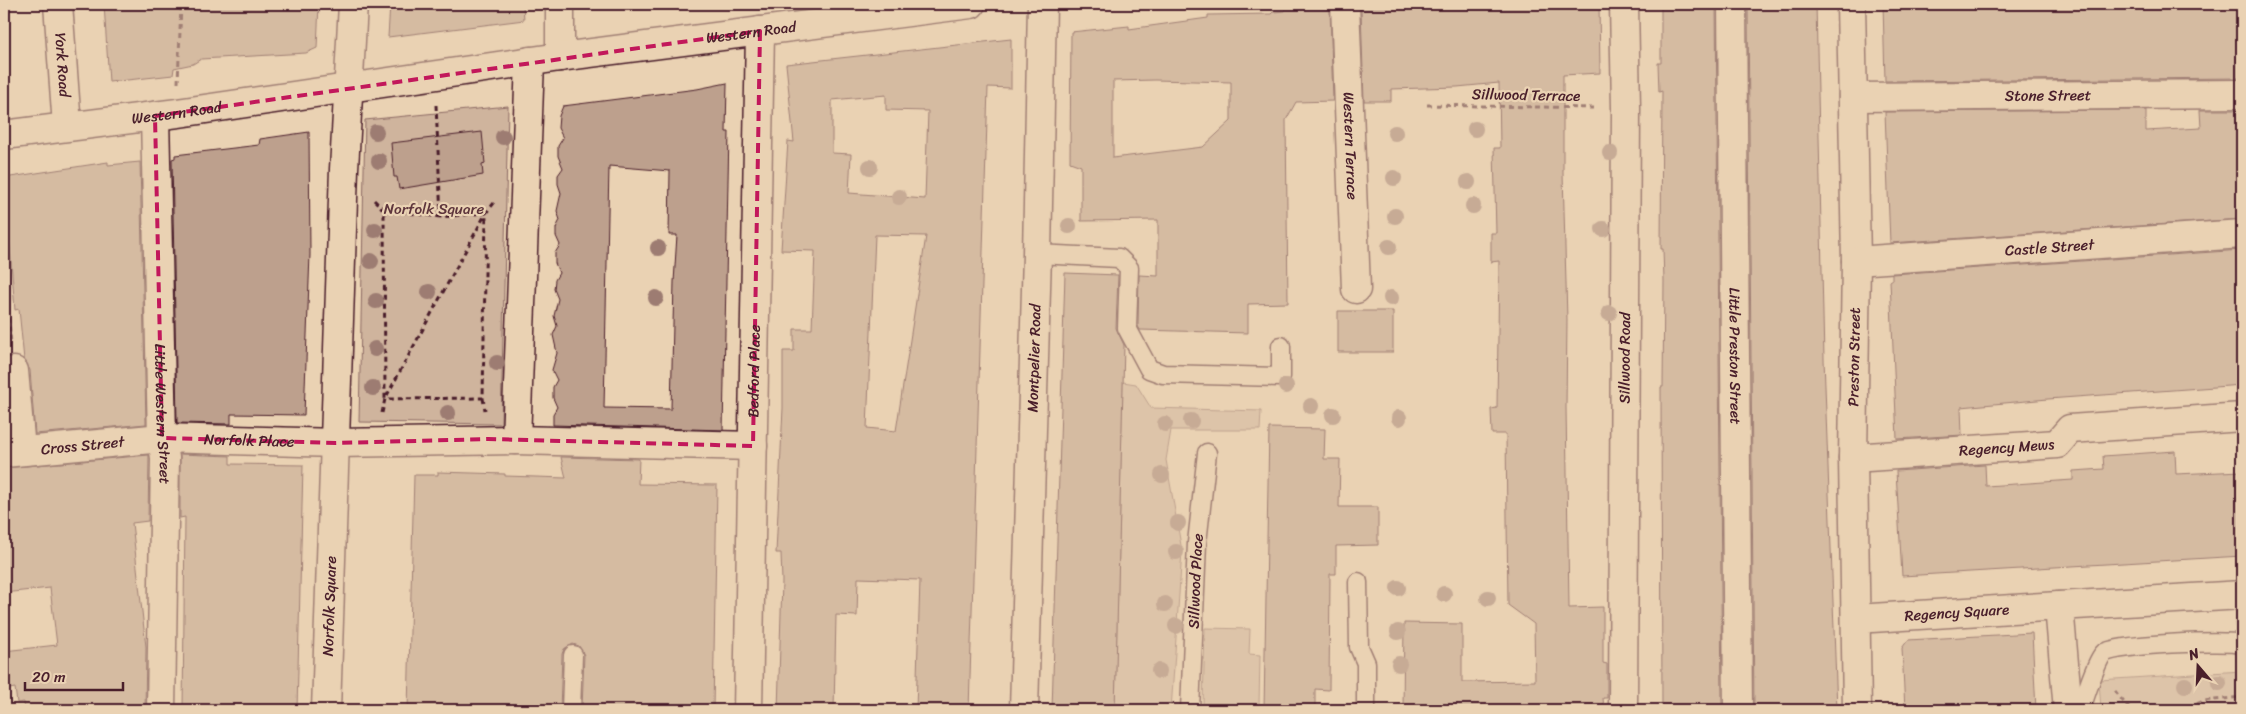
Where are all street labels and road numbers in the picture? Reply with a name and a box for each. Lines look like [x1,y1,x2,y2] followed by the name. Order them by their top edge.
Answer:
[704,14,799,51] street label: Western Road
[47,32,78,99] street label: York Road
[1471,81,1581,109] street label: Sillwood Terrace
[2005,82,2092,109] street label: Stone Street
[1335,91,1366,201] street label: Western Terrace
[130,94,224,132] street label: Western Road
[2004,231,2096,264] street label: Castle Street
[1721,287,1749,425] street label: Little Preston Street
[1019,302,1049,413] street label: Montpelier Road
[1840,307,1868,407] street label: Preston Street
[1612,311,1638,404] street label: Sillwood Road
[740,324,768,418] street label: Bedford Place
[147,343,178,485] street label: Little Western Street
[204,426,295,455] street label: Norfolk Place
[40,429,127,462] street label: Cross Street
[1958,431,2056,464] street label: Regency Mews
[1180,532,1211,629] street label: Sillwood Place
[315,555,344,657] street label: Norfolk Square
[1904,596,2010,629] street label: Regency Square

